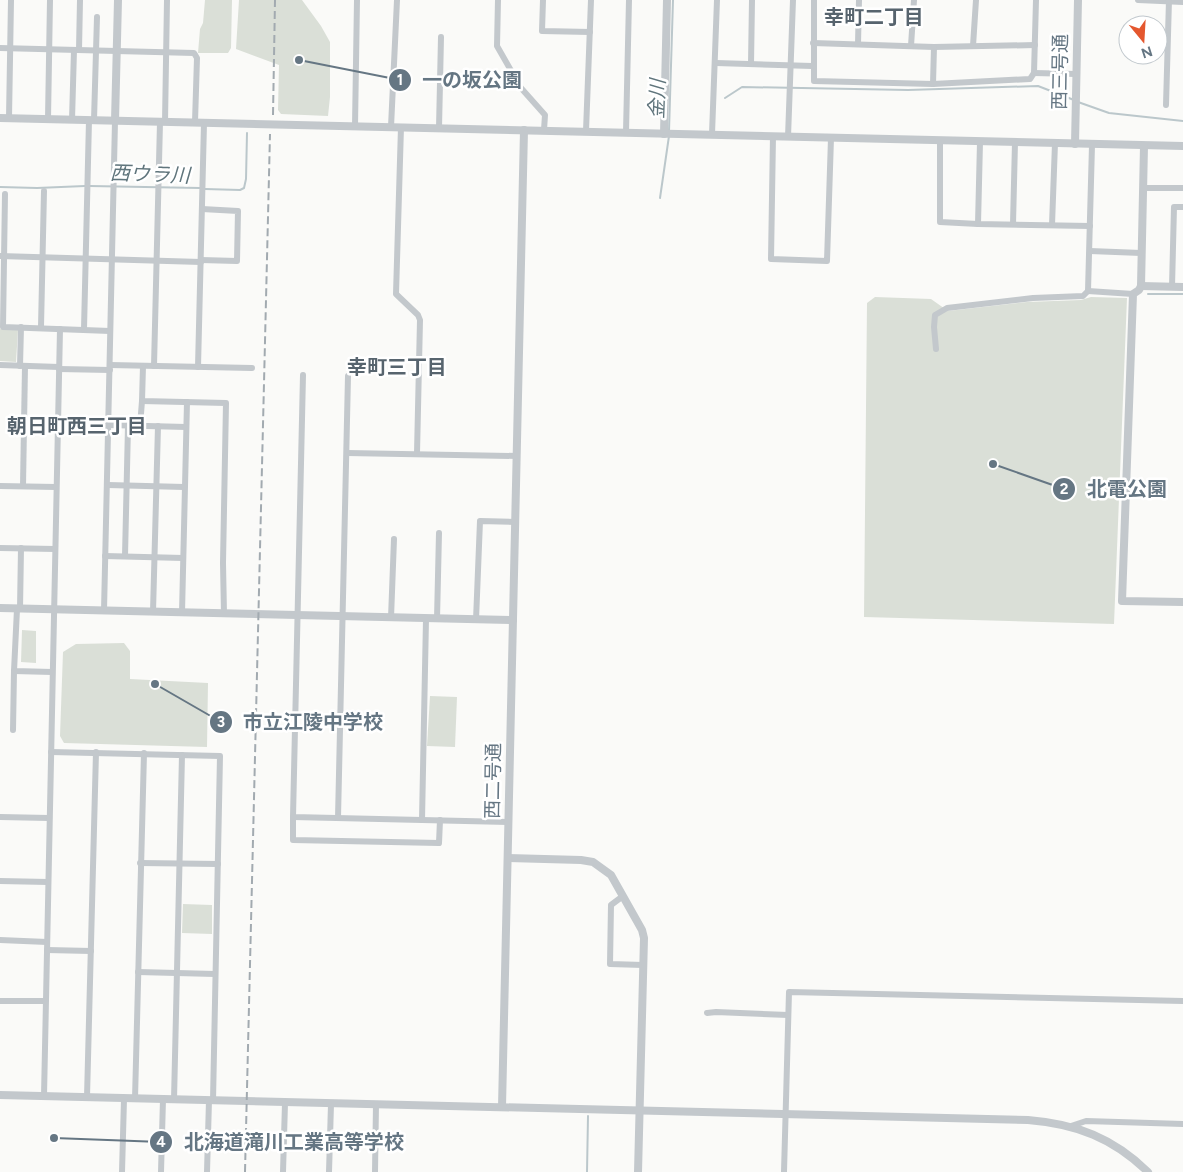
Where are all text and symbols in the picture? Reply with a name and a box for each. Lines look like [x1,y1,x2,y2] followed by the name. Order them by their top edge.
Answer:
[824,5,924,29] district label: 幸町二丁目
[1118,15,1168,65] north arrow
[1048,34,1072,110] street label: 西三号通
[1139,42,1155,62] text: N
[387,63,532,98] callout: 一の坂公園
[422,68,522,92] text: 一の坂公園
[397,71,403,89] text: 1
[644,77,670,119] water label: 金川
[110,161,192,187] water label: 西ウラ川
[347,355,447,379] district label: 幸町三丁目
[7,414,147,438] district label: 朝日町西三丁目
[1052,472,1177,507] callout: 北電公園
[1087,477,1167,501] text: 北電公園
[1060,480,1069,498] text: 2
[208,705,393,740] callout: 市立江陵中学校
[243,710,383,734] text: 市立江陵中学校
[217,713,225,731] text: 3
[481,743,505,819] street label: 西二号通
[149,1125,414,1160] callout: 北海道滝川工業高等学校
[184,1130,404,1154] text: 北海道滝川工業高等学校
[156,1133,166,1151] text: 4

